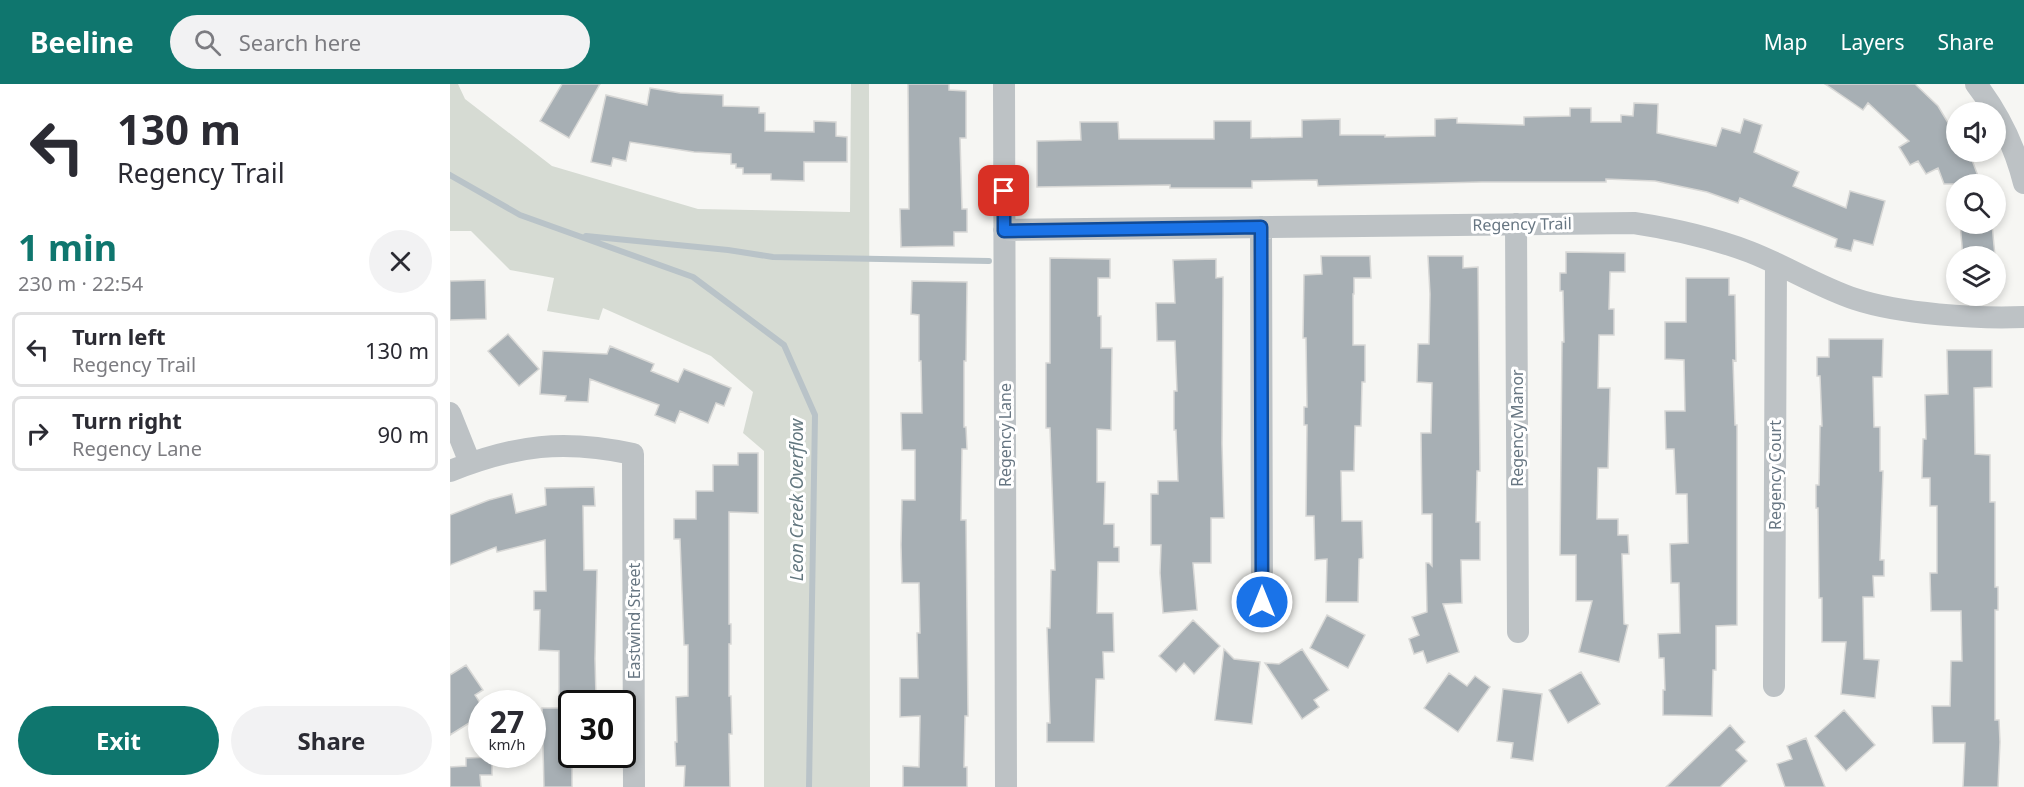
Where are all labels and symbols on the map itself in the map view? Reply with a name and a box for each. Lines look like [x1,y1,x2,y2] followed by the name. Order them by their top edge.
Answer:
[978,165,1029,216] pin
[1472,212,1572,236] street label: Regency Trail
[1506,369,1528,487] street label: Regency Manor
[994,383,1016,487] street label: Regency Lane
[784,418,808,581] water label: Leon Creek Overflow
[1764,420,1786,530] street label: Regency Court
[623,562,645,679] street label: Eastwind Street
[1230,570,1294,634] position arrow
[558,690,636,768] speed limit sign: 30

